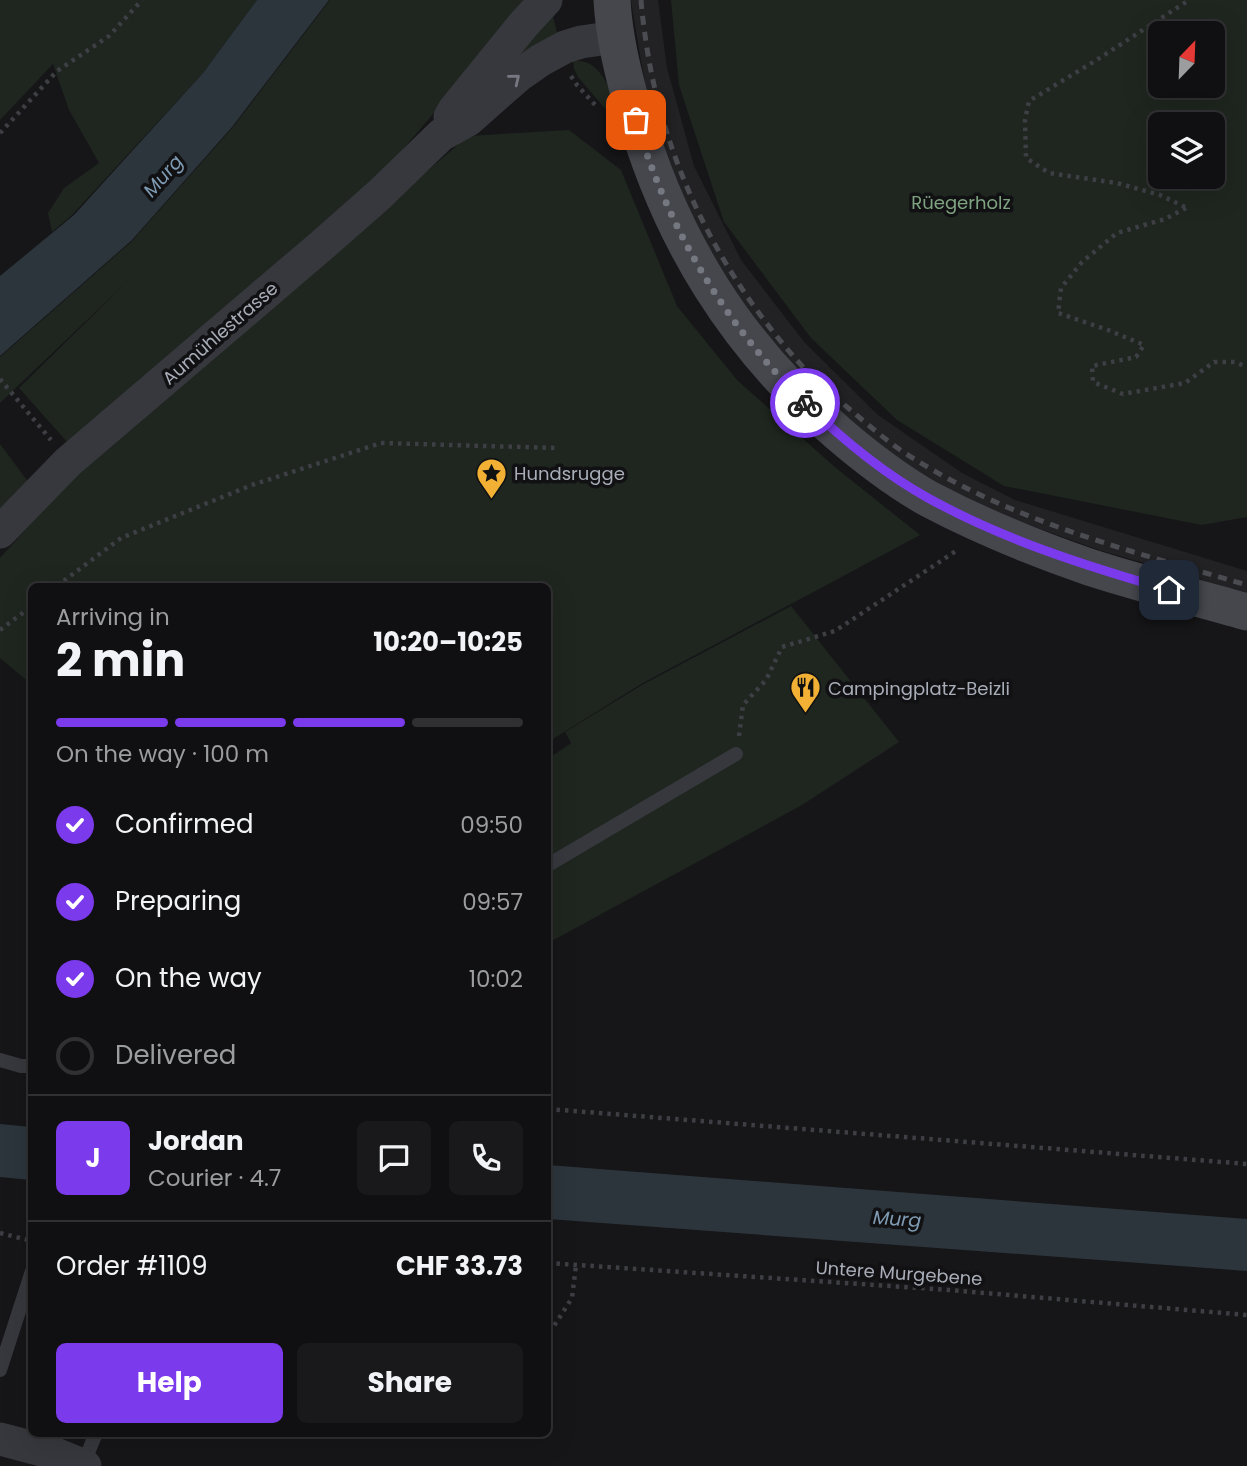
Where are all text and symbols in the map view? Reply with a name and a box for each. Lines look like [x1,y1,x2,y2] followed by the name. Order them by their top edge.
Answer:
[1148,21,1225,98] north arrow
[1148,21,1225,189] map controls
[506,75,519,87] one-way arrow
[606,90,666,150] pin
[617,101,655,139] icon: bag
[1148,112,1225,189] button: layers
[137,149,189,203] water label: Murg
[911,190,1011,215] park label: Rüegerholz
[157,276,283,390] street label: Aumühlestrasse
[770,368,840,438] courier
[786,384,824,422] icon: bike
[474,456,508,500] place icon: Hundsrugge
[514,461,625,486] place label: Hundsrugge
[1139,560,1199,620] pin
[1150,571,1188,609] icon: home
[56,601,170,633] text: Arriving in
[373,624,523,660] text: 10:20–10:25
[56,628,185,692] text: 2 min
[788,671,822,715] restaurant icon: Campingplatz-Beizli
[828,676,1010,701] place label: Campingplatz-Beizli
[56,738,269,770] text: On the way · 100 m
[56,806,94,844] icon: check
[115,806,253,842] text: Confirmed
[460,809,523,841] text: 09:50
[56,883,94,921] icon: check
[115,883,241,919] text: Preparing
[462,886,523,918] text: 09:57
[56,960,94,998] icon: check
[115,960,262,996] text: On the way
[469,963,523,995] text: 10:02
[115,1037,236,1073] text: Delivered
[357,1121,431,1195] button: chat
[449,1121,523,1195] button: phone
[148,1123,244,1159] text: Jordan
[85,1140,101,1176] text: J
[148,1162,281,1194] text: Courier · 4.7
[872,1204,922,1234] water label: Murg
[56,1248,208,1284] text: Order #1109
[396,1248,523,1284] text: CHF 33.73
[815,1255,983,1291] street label: Untere Murgebene
[56,1343,283,1423] button: Help
[297,1343,523,1423] button: Share

